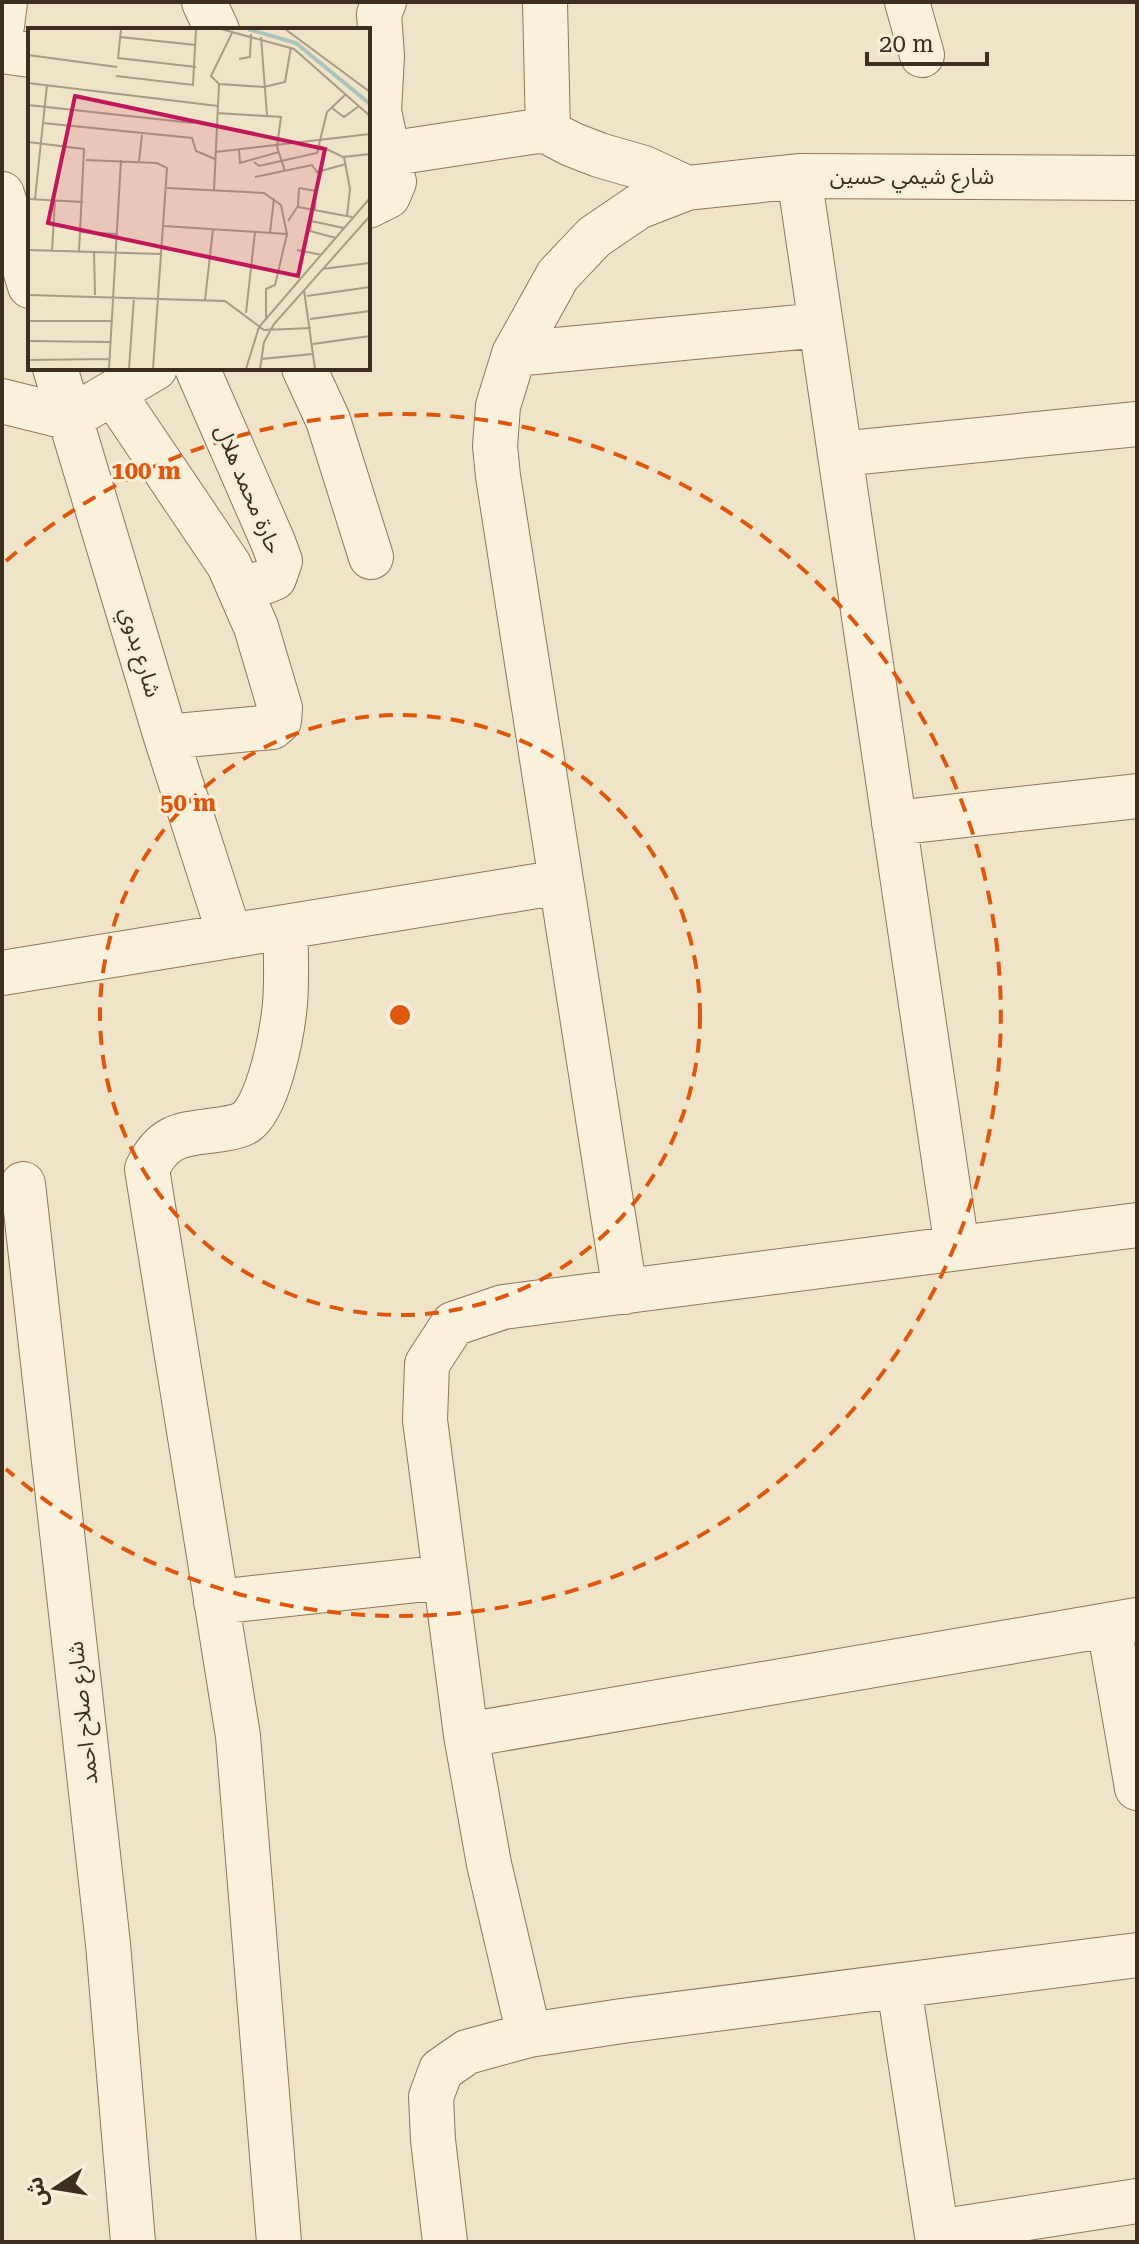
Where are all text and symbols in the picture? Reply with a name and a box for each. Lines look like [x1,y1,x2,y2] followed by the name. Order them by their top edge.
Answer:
[867,16,987,66] scale bar
[28,28,370,370] inset map
[879,30,934,58] text: 20 m
[830,164,994,193] street label: شارع شيمي حسين
[209,421,287,558] street label: حارة محمد هلال
[111,457,181,485] text: 100 m
[111,604,166,701] street label: شارع بدوي
[160,789,216,817] text: 50 m
[386,1001,414,1029] centre of rings
[63,1640,106,1786] street label: شارع صلاح احمد
[16,2148,96,2228] north arrow
[22,2175,52,2209] text: ش

